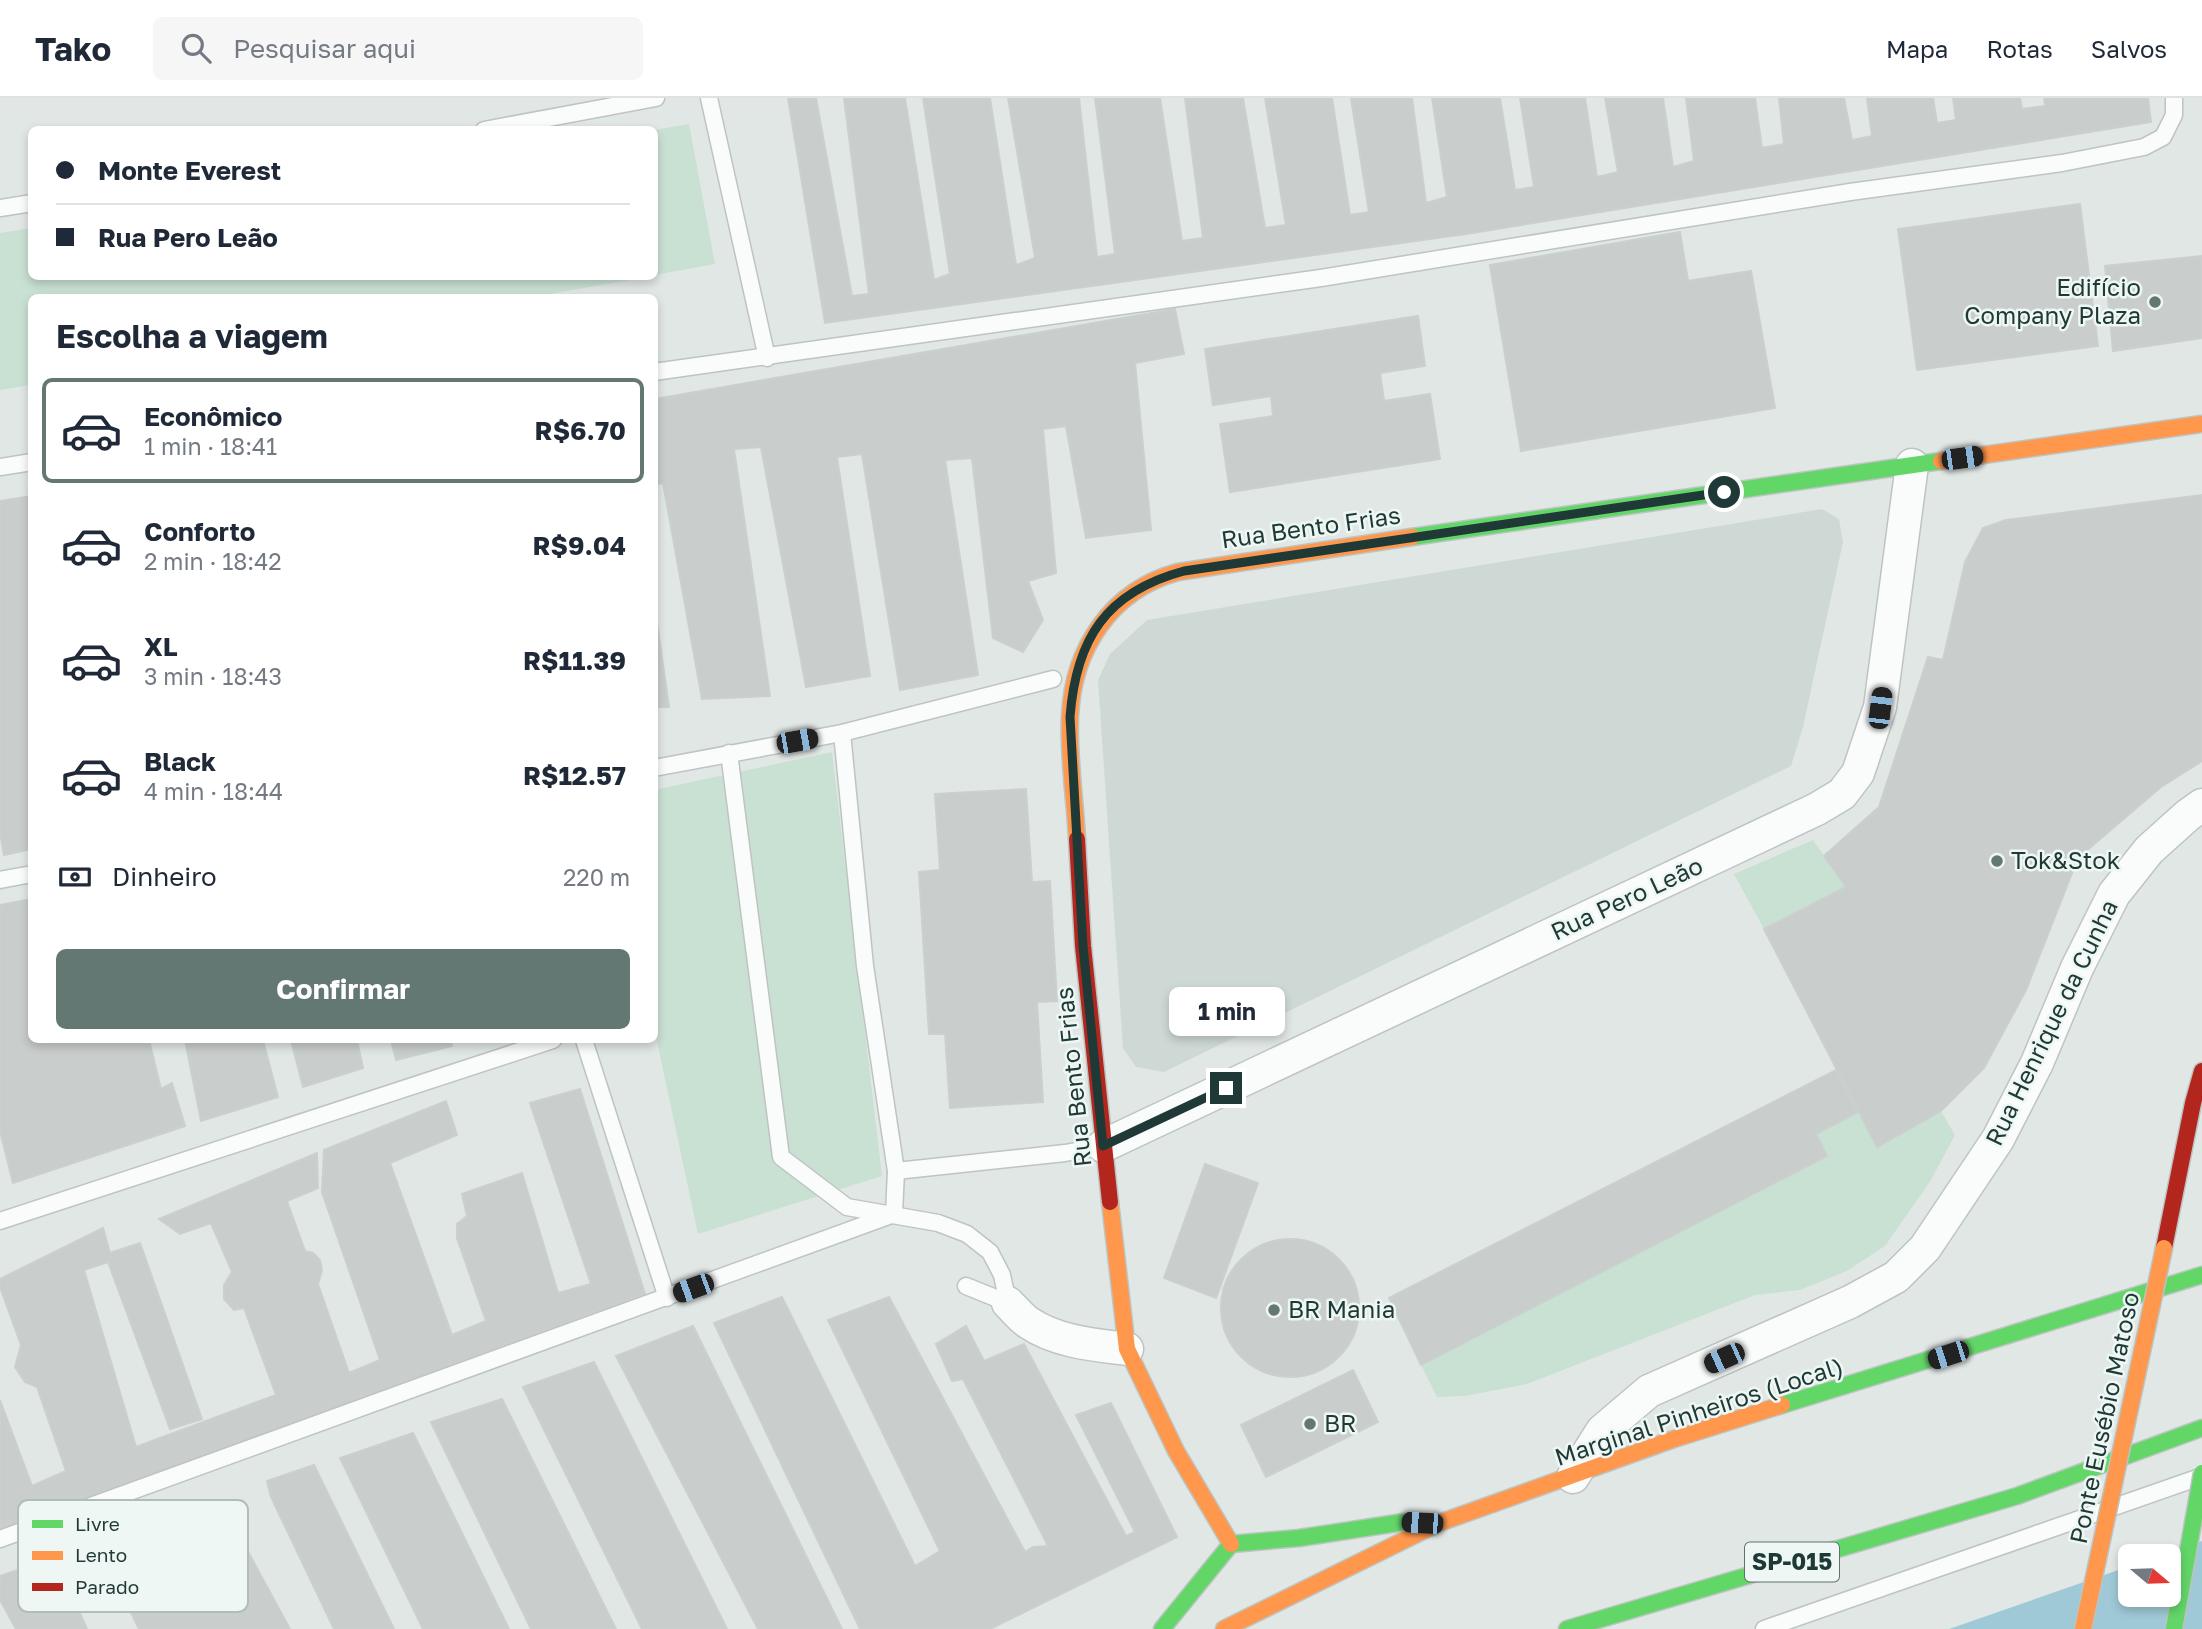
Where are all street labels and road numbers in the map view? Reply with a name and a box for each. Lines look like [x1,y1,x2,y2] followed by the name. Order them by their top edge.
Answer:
[1219,500,1402,553] street label: Rua Bento Frias
[1546,850,1707,945] street label: Rua Pero Leão
[1978,895,2123,1150] street label: Rua Henrique da Cunha
[1049,986,1096,1169] street label: Rua Bento Frias
[2063,1289,2144,1546] street label: Ponte Eusébio Matoso
[1551,1350,1846,1471] street label: Marginal Pinheiros (Local)
[1745,1542,1839,1582] road number: SP-015

